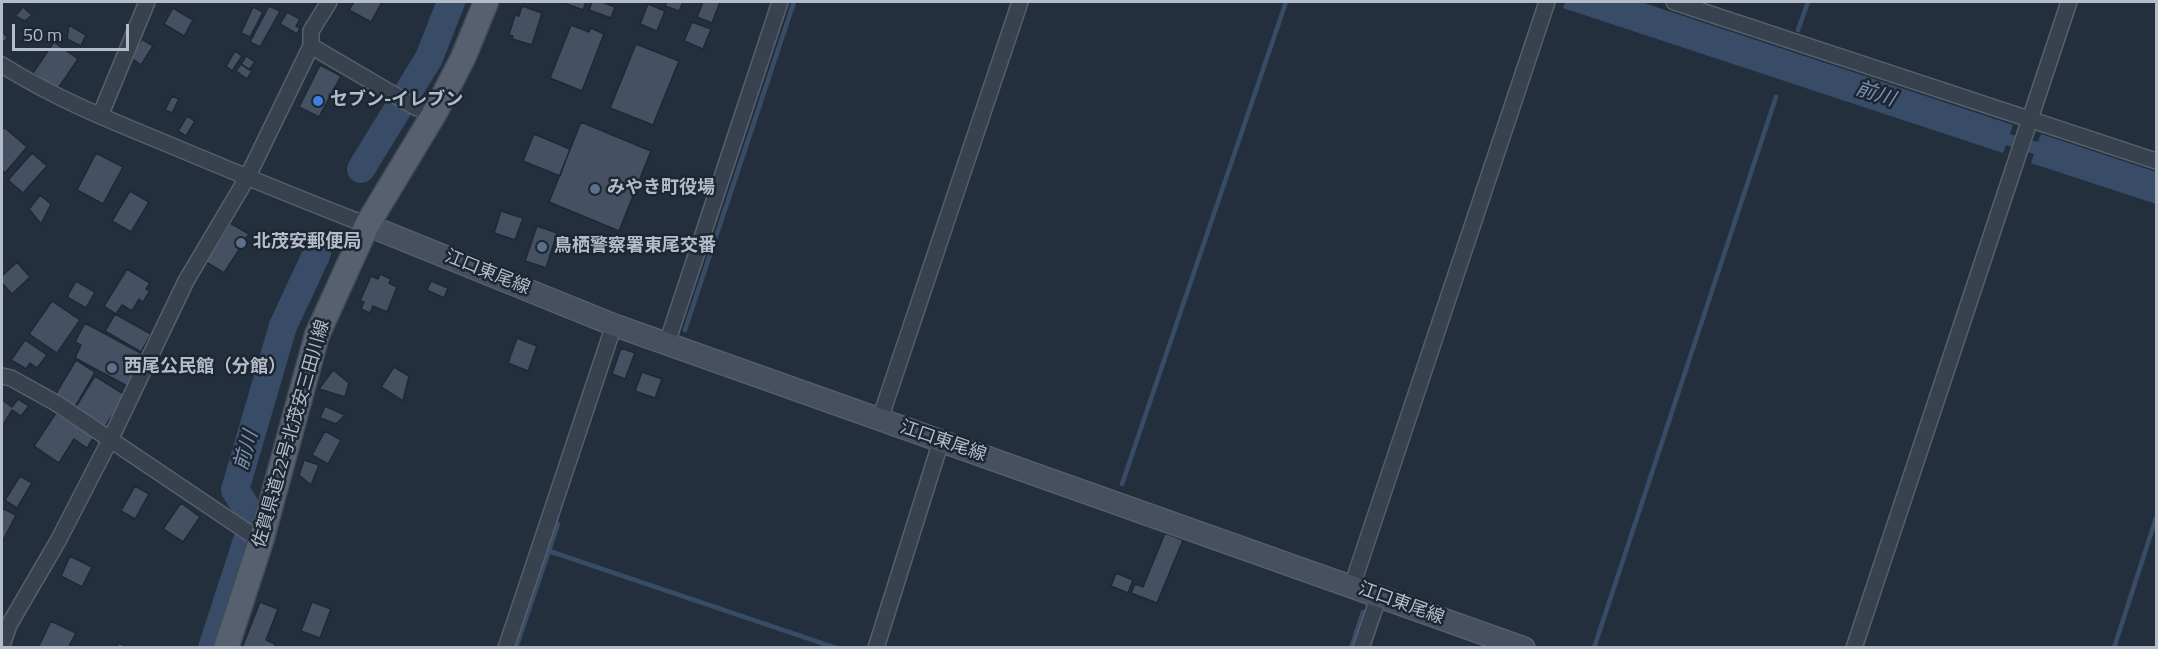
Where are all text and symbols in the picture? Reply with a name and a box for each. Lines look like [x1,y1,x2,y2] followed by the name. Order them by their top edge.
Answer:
[15,12,132,50] scale bar
[23,21,62,48] text: 50 m
[1852,77,1898,113] water label: 前川
[330,90,463,112] place label: セブン-イレブン
[311,94,325,108] marker: セブン-イレブン
[607,178,715,200] place label: みやき町役場
[588,182,602,196] marker: みやき町役場
[253,232,361,254] place label: 北茂安郵便局
[234,236,248,250] marker: 北茂安郵便局
[554,236,716,258] place label: 鳥栖警察署東尾交番
[535,240,549,254] marker: 鳥栖警察署東尾交番
[441,246,533,300] street label: 江口東尾線
[249,318,335,550] street label: 佐賀県道22号北茂安三田川線
[124,357,286,379] place label: 西尾公民館（分館）
[105,361,119,375] marker: 西尾公民館（分館）
[897,417,989,467] street label: 江口東尾線
[230,428,264,474] water label: 前川
[1355,578,1447,630] street label: 江口東尾線

